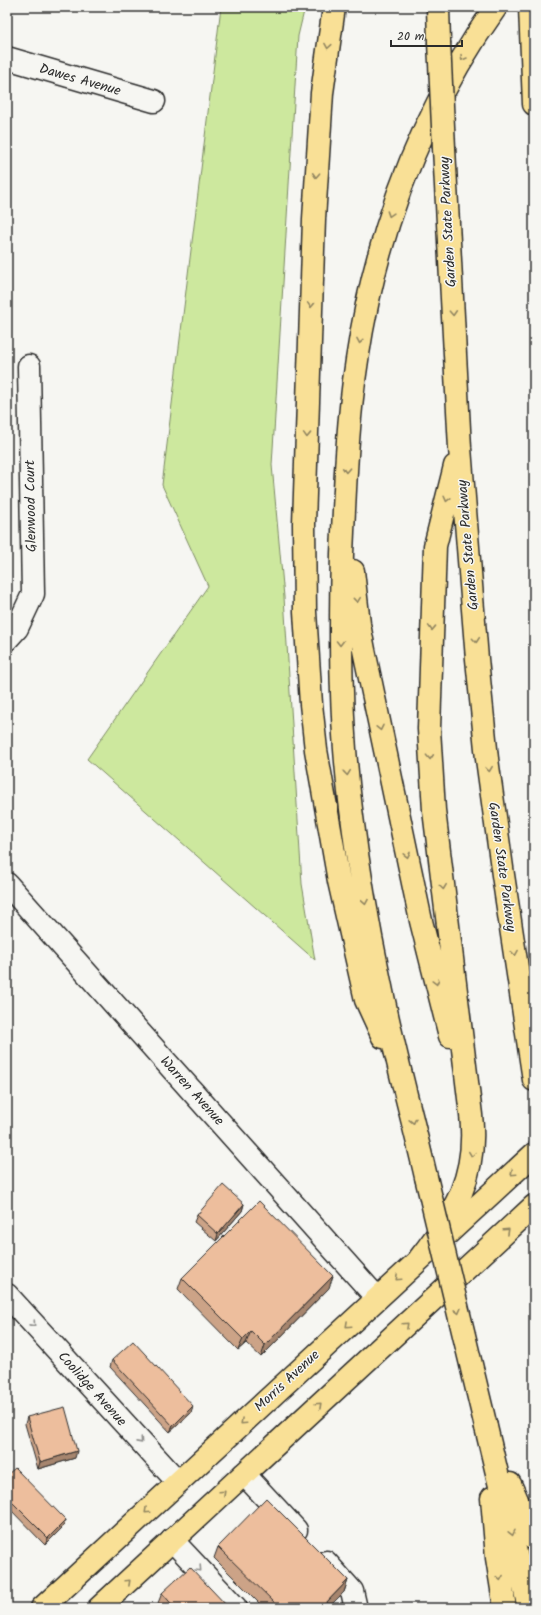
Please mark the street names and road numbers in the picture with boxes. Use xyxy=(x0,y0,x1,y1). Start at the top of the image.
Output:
street label: Dawes Avenue xyxy=(37,58,124,102)
street label: Garden State Parkway xyxy=(434,156,462,288)
street label: Glenwood Court xyxy=(19,459,43,552)
street label: Garden State Parkway xyxy=(451,478,485,611)
street label: Garden State Parkway xyxy=(482,801,522,934)
street label: Warren Avenue xyxy=(155,1051,230,1131)
street label: Morris Avenue xyxy=(249,1344,325,1417)
street label: Coolidge Avenue xyxy=(52,1346,132,1432)

